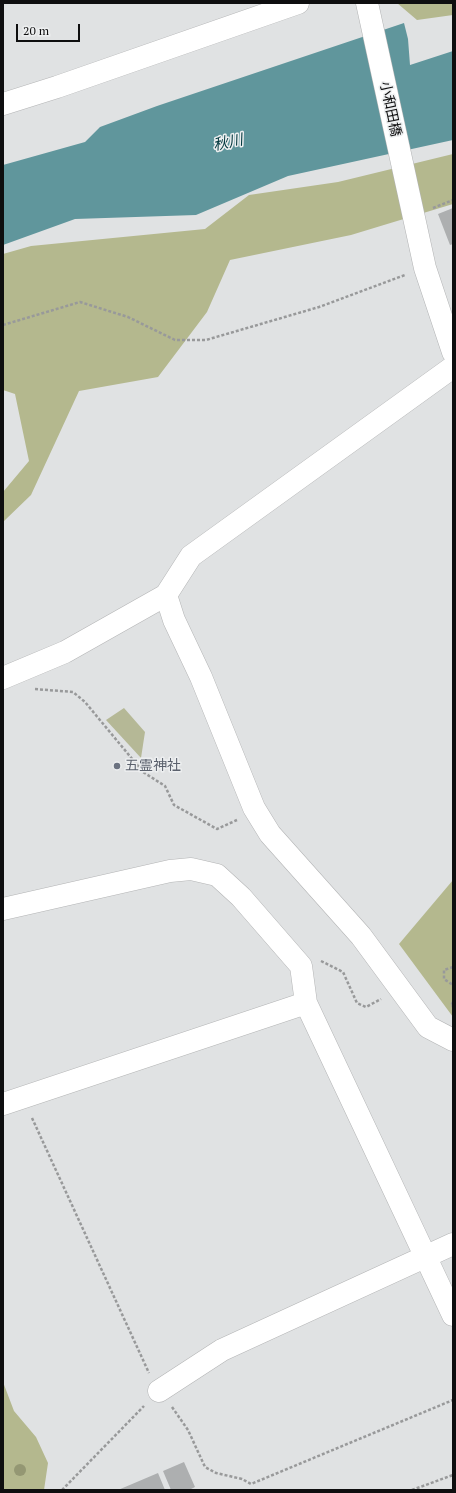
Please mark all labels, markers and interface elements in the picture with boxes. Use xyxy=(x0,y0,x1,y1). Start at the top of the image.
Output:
scale bar xyxy=(18,16,82,42)
text: 20 m xyxy=(23,23,49,38)
street label: 小和田橋 xyxy=(376,80,404,138)
water label: 秋川 xyxy=(211,131,245,155)
place label: 五霊神社 xyxy=(125,758,181,774)
marker: 五霊神社 xyxy=(112,761,122,771)

